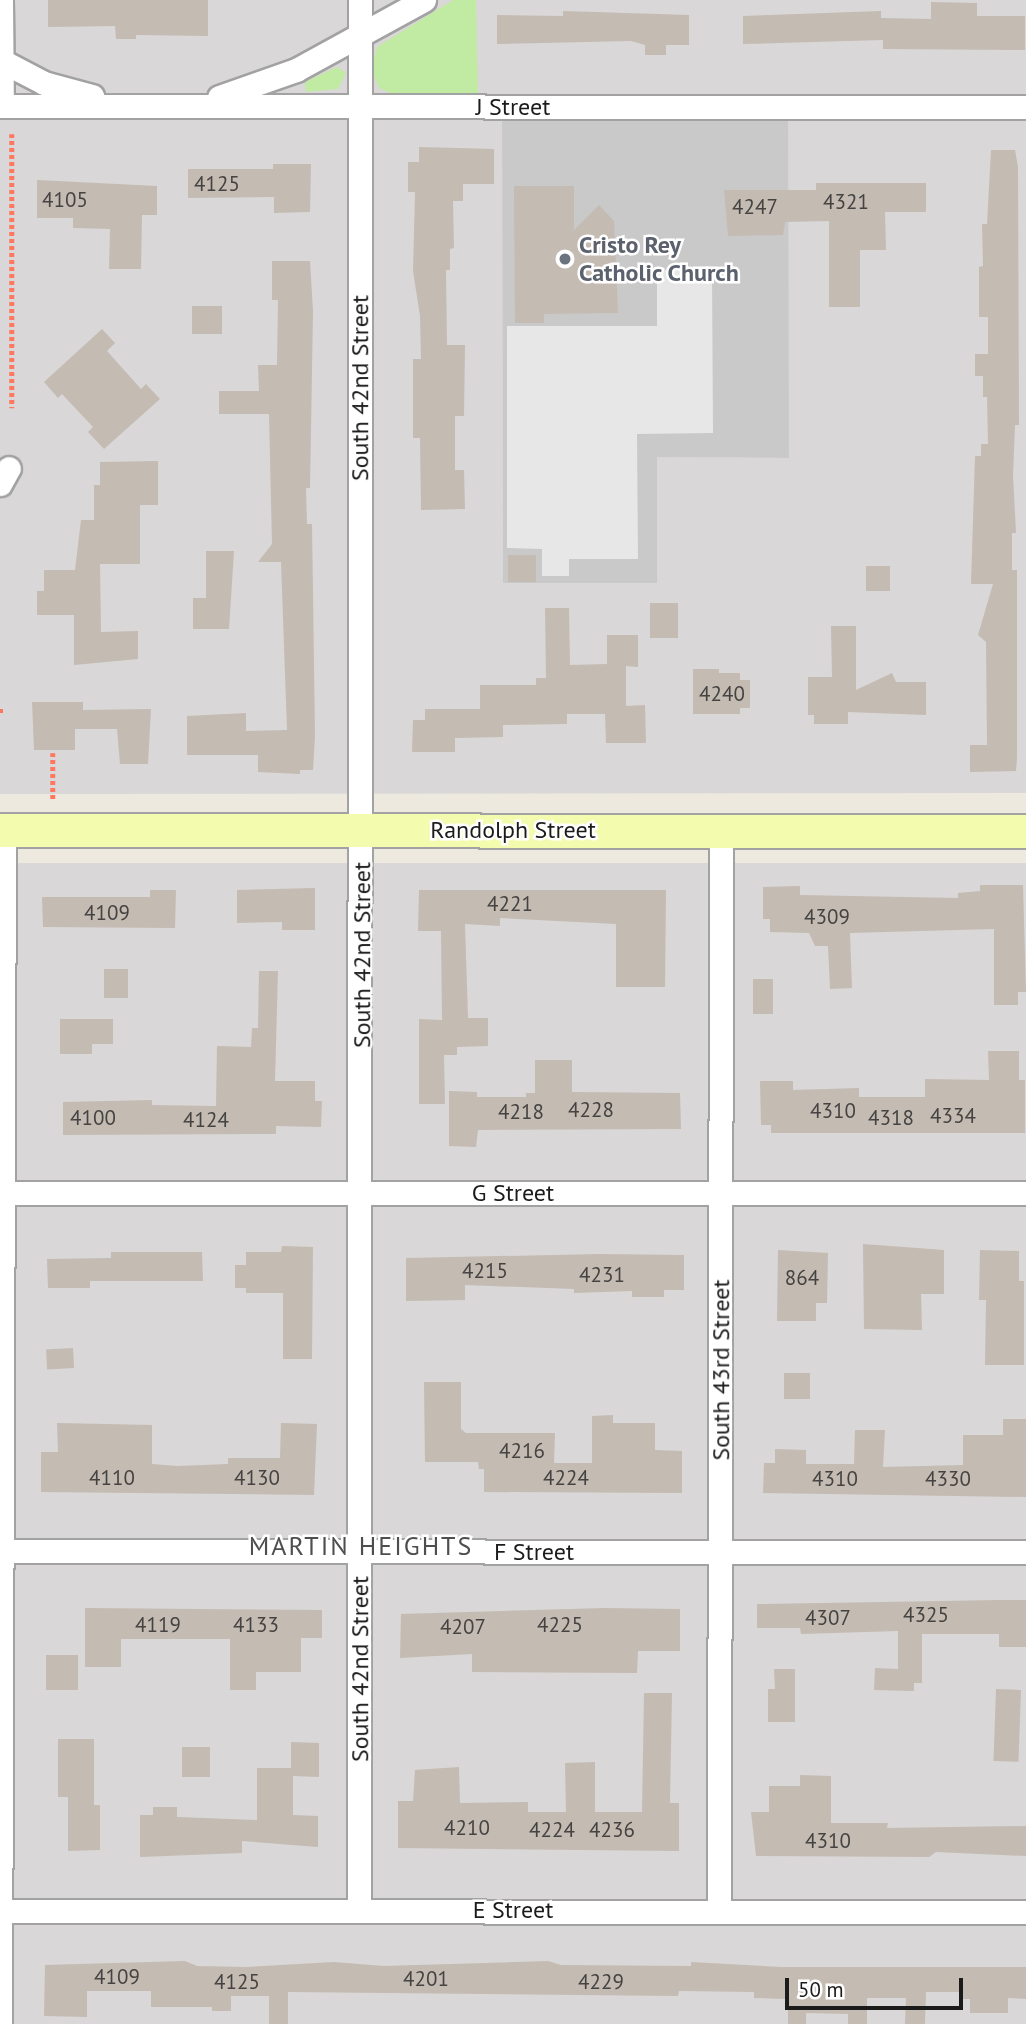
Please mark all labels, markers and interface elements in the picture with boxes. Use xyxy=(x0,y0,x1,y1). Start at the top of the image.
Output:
street label: J Street xyxy=(476,93,550,121)
house number: 4125 xyxy=(194,171,240,197)
house number: 4105 xyxy=(42,187,88,213)
house number: 4321 xyxy=(823,189,869,215)
house number: 4247 xyxy=(732,194,778,220)
place label: Cristo Rey Catholic Church xyxy=(579,231,740,287)
marker: Cristo Rey Catholic Church xyxy=(557,251,573,267)
street label: South 42nd Street xyxy=(346,295,374,481)
house number: 4240 xyxy=(699,681,745,707)
street label: Randolph Street xyxy=(430,816,596,844)
street label: South 42nd Street xyxy=(348,862,376,1048)
house number: 4221 xyxy=(487,891,533,917)
house number: 4109 xyxy=(84,900,130,926)
house number: 4309 xyxy=(804,904,850,930)
house number: 4228 xyxy=(568,1097,614,1123)
house number: 4310 xyxy=(810,1098,856,1124)
house number: 4218 xyxy=(498,1099,544,1125)
house number: 4334 xyxy=(930,1103,976,1129)
house number: 4100 xyxy=(70,1105,116,1131)
house number: 4318 xyxy=(868,1105,914,1131)
house number: 4124 xyxy=(183,1107,229,1133)
street label: G Street xyxy=(472,1179,554,1207)
house number: 4215 xyxy=(462,1258,508,1284)
house number: 4231 xyxy=(579,1262,625,1288)
house number: 864 xyxy=(785,1265,819,1291)
street label: South 43rd Street xyxy=(707,1279,735,1461)
house number: 4216 xyxy=(499,1438,545,1464)
house number: 4110 xyxy=(89,1465,135,1491)
house number: 4130 xyxy=(234,1465,280,1491)
house number: 4224 xyxy=(543,1465,589,1491)
house number: 4310 xyxy=(812,1466,858,1492)
house number: 4330 xyxy=(925,1466,971,1492)
district label: MARTIN HEIGHTS xyxy=(250,1530,472,1562)
street label: F Street xyxy=(494,1538,574,1566)
street label: South 42nd Street xyxy=(346,1576,374,1762)
house number: 4325 xyxy=(903,1602,949,1628)
house number: 4307 xyxy=(805,1605,851,1631)
house number: 4119 xyxy=(135,1612,181,1638)
house number: 4133 xyxy=(233,1612,279,1638)
house number: 4225 xyxy=(537,1612,583,1638)
house number: 4207 xyxy=(440,1614,486,1640)
house number: 4210 xyxy=(444,1815,490,1841)
house number: 4224 xyxy=(529,1817,575,1843)
house number: 4236 xyxy=(589,1817,635,1843)
house number: 4310 xyxy=(805,1828,851,1854)
street label: E Street xyxy=(473,1896,553,1924)
house number: 4109 xyxy=(94,1964,140,1990)
scale bar xyxy=(788,1965,967,2009)
house number: 4201 xyxy=(403,1966,449,1992)
house number: 4125 xyxy=(214,1969,260,1995)
house number: 4229 xyxy=(578,1969,624,1995)
text: 50 m xyxy=(798,1976,844,2003)

